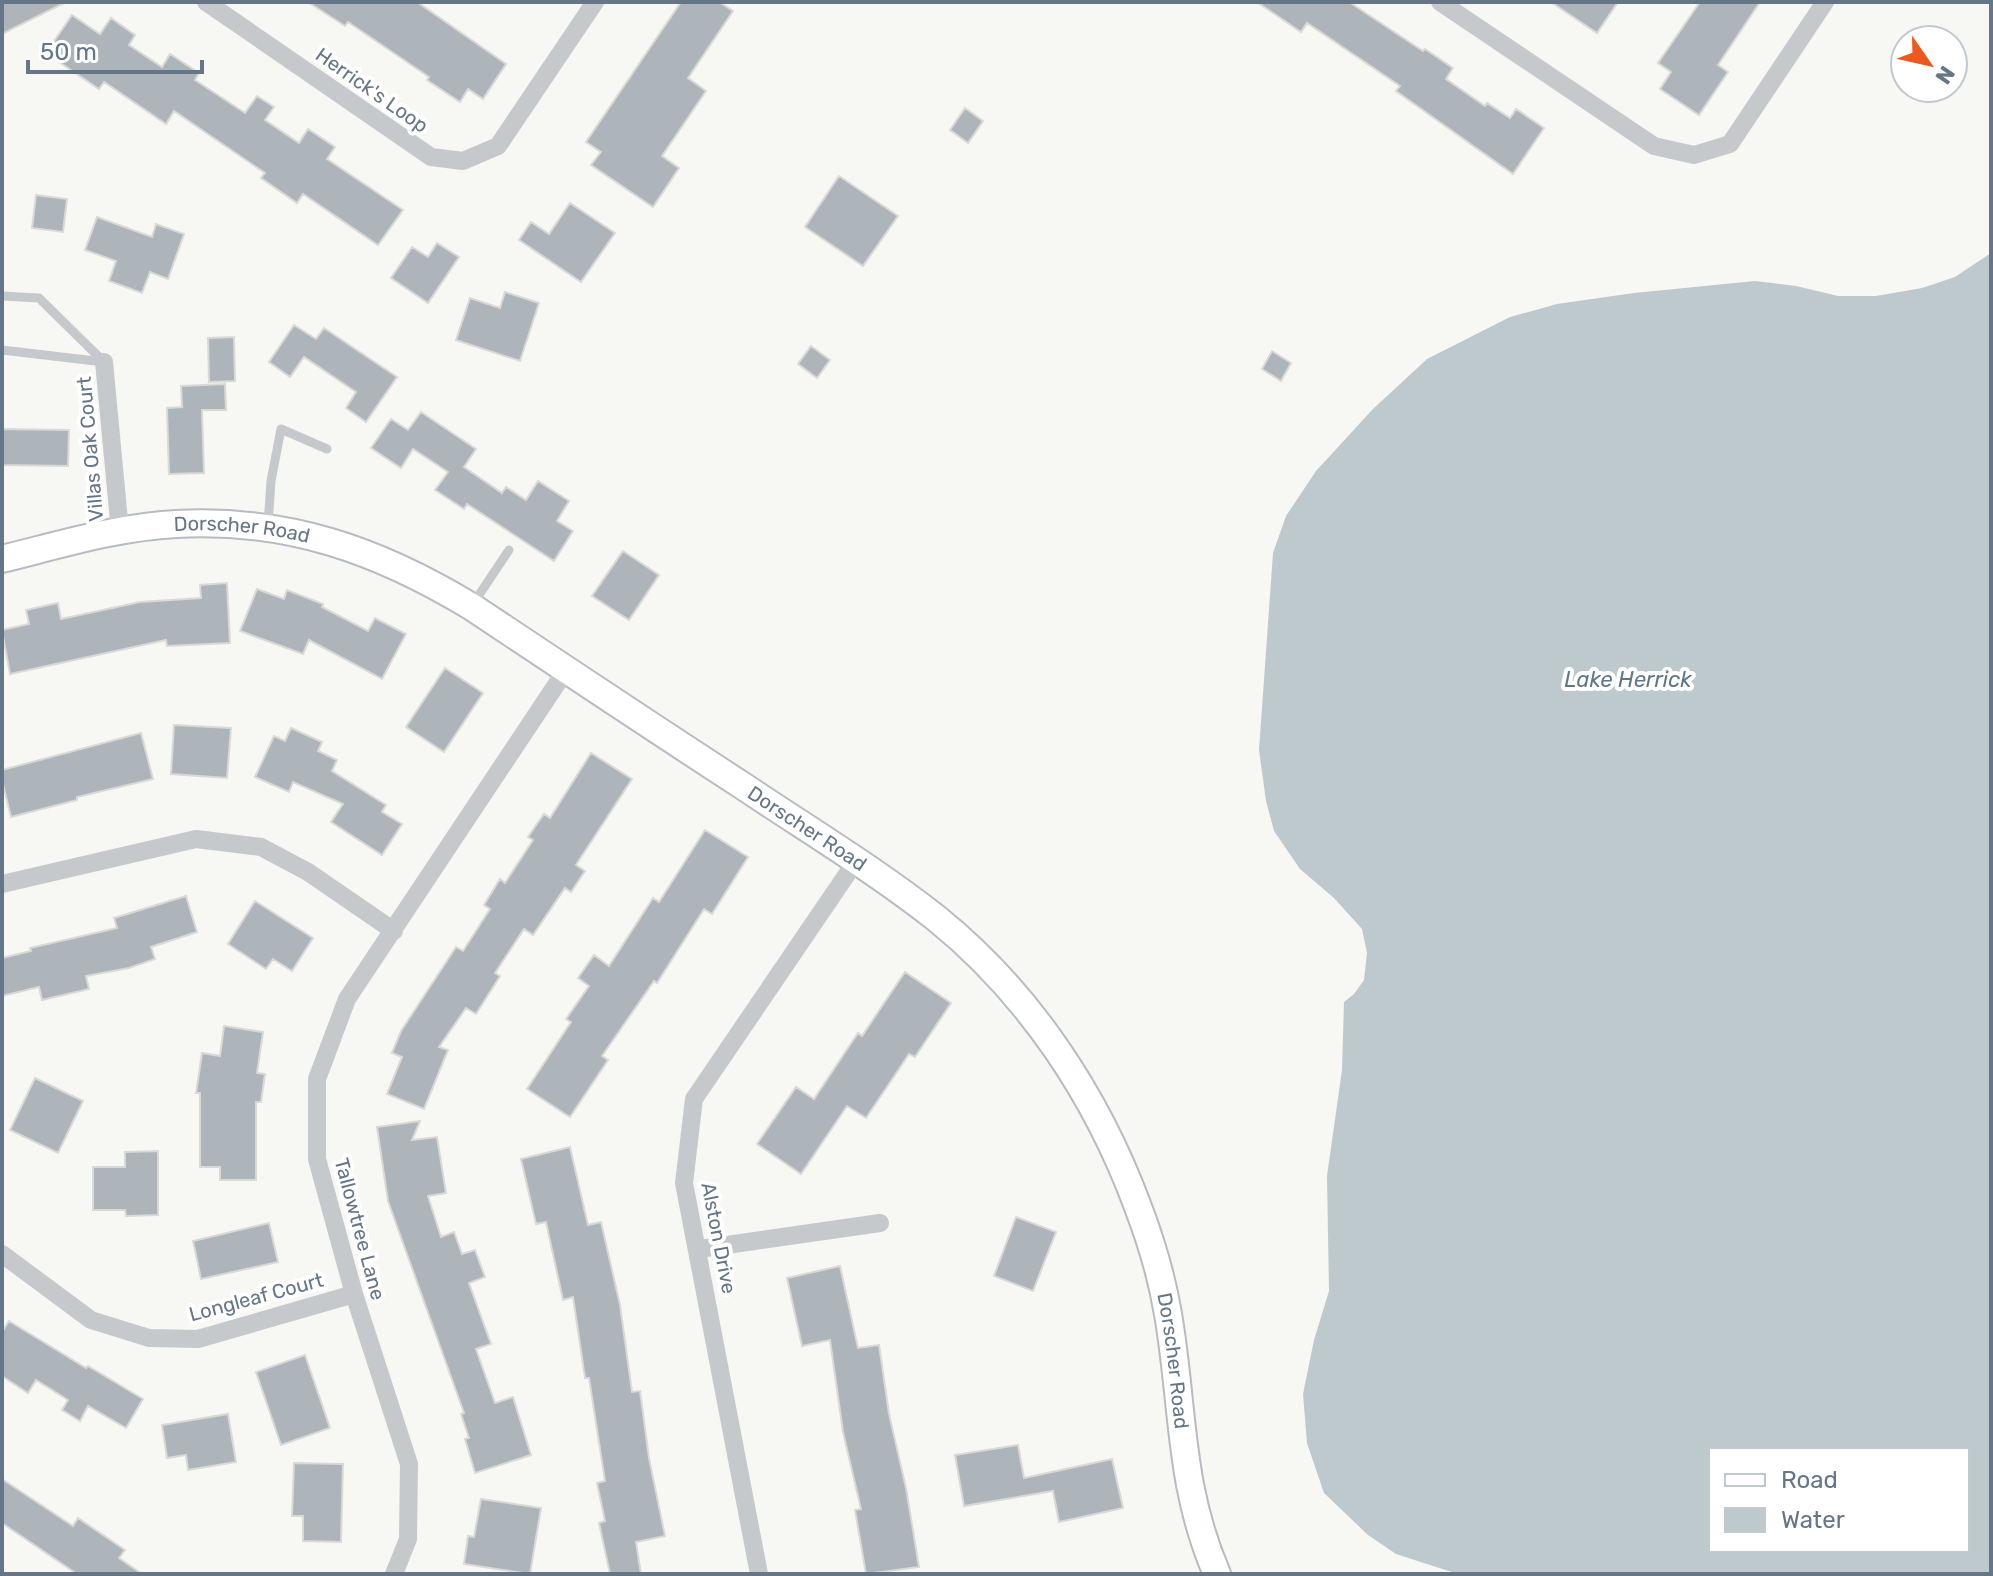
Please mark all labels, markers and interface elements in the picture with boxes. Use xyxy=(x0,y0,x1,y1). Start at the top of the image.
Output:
scale bar xyxy=(28,24,202,74)
north arrow xyxy=(1889,24,1969,104)
text: 50 m xyxy=(40,38,97,66)
street label: Herrick's Loop xyxy=(311,42,433,138)
text: N xyxy=(1930,61,1961,89)
street label: Villas Oak Court xyxy=(72,375,108,523)
street label: Dorscher Road xyxy=(173,511,312,548)
water label: Lake Herrick xyxy=(1564,666,1692,693)
street label: Dorscher Road xyxy=(743,781,871,876)
street label: Tallowtree Lane xyxy=(330,1155,390,1303)
street label: Alston Drive xyxy=(696,1180,742,1296)
street label: Longleaf Court xyxy=(186,1268,326,1326)
street label: Dorscher Road xyxy=(1152,1291,1194,1430)
legend xyxy=(1709,1448,1969,1552)
text: Road xyxy=(1781,1466,1838,1494)
text: Water xyxy=(1781,1506,1845,1534)

